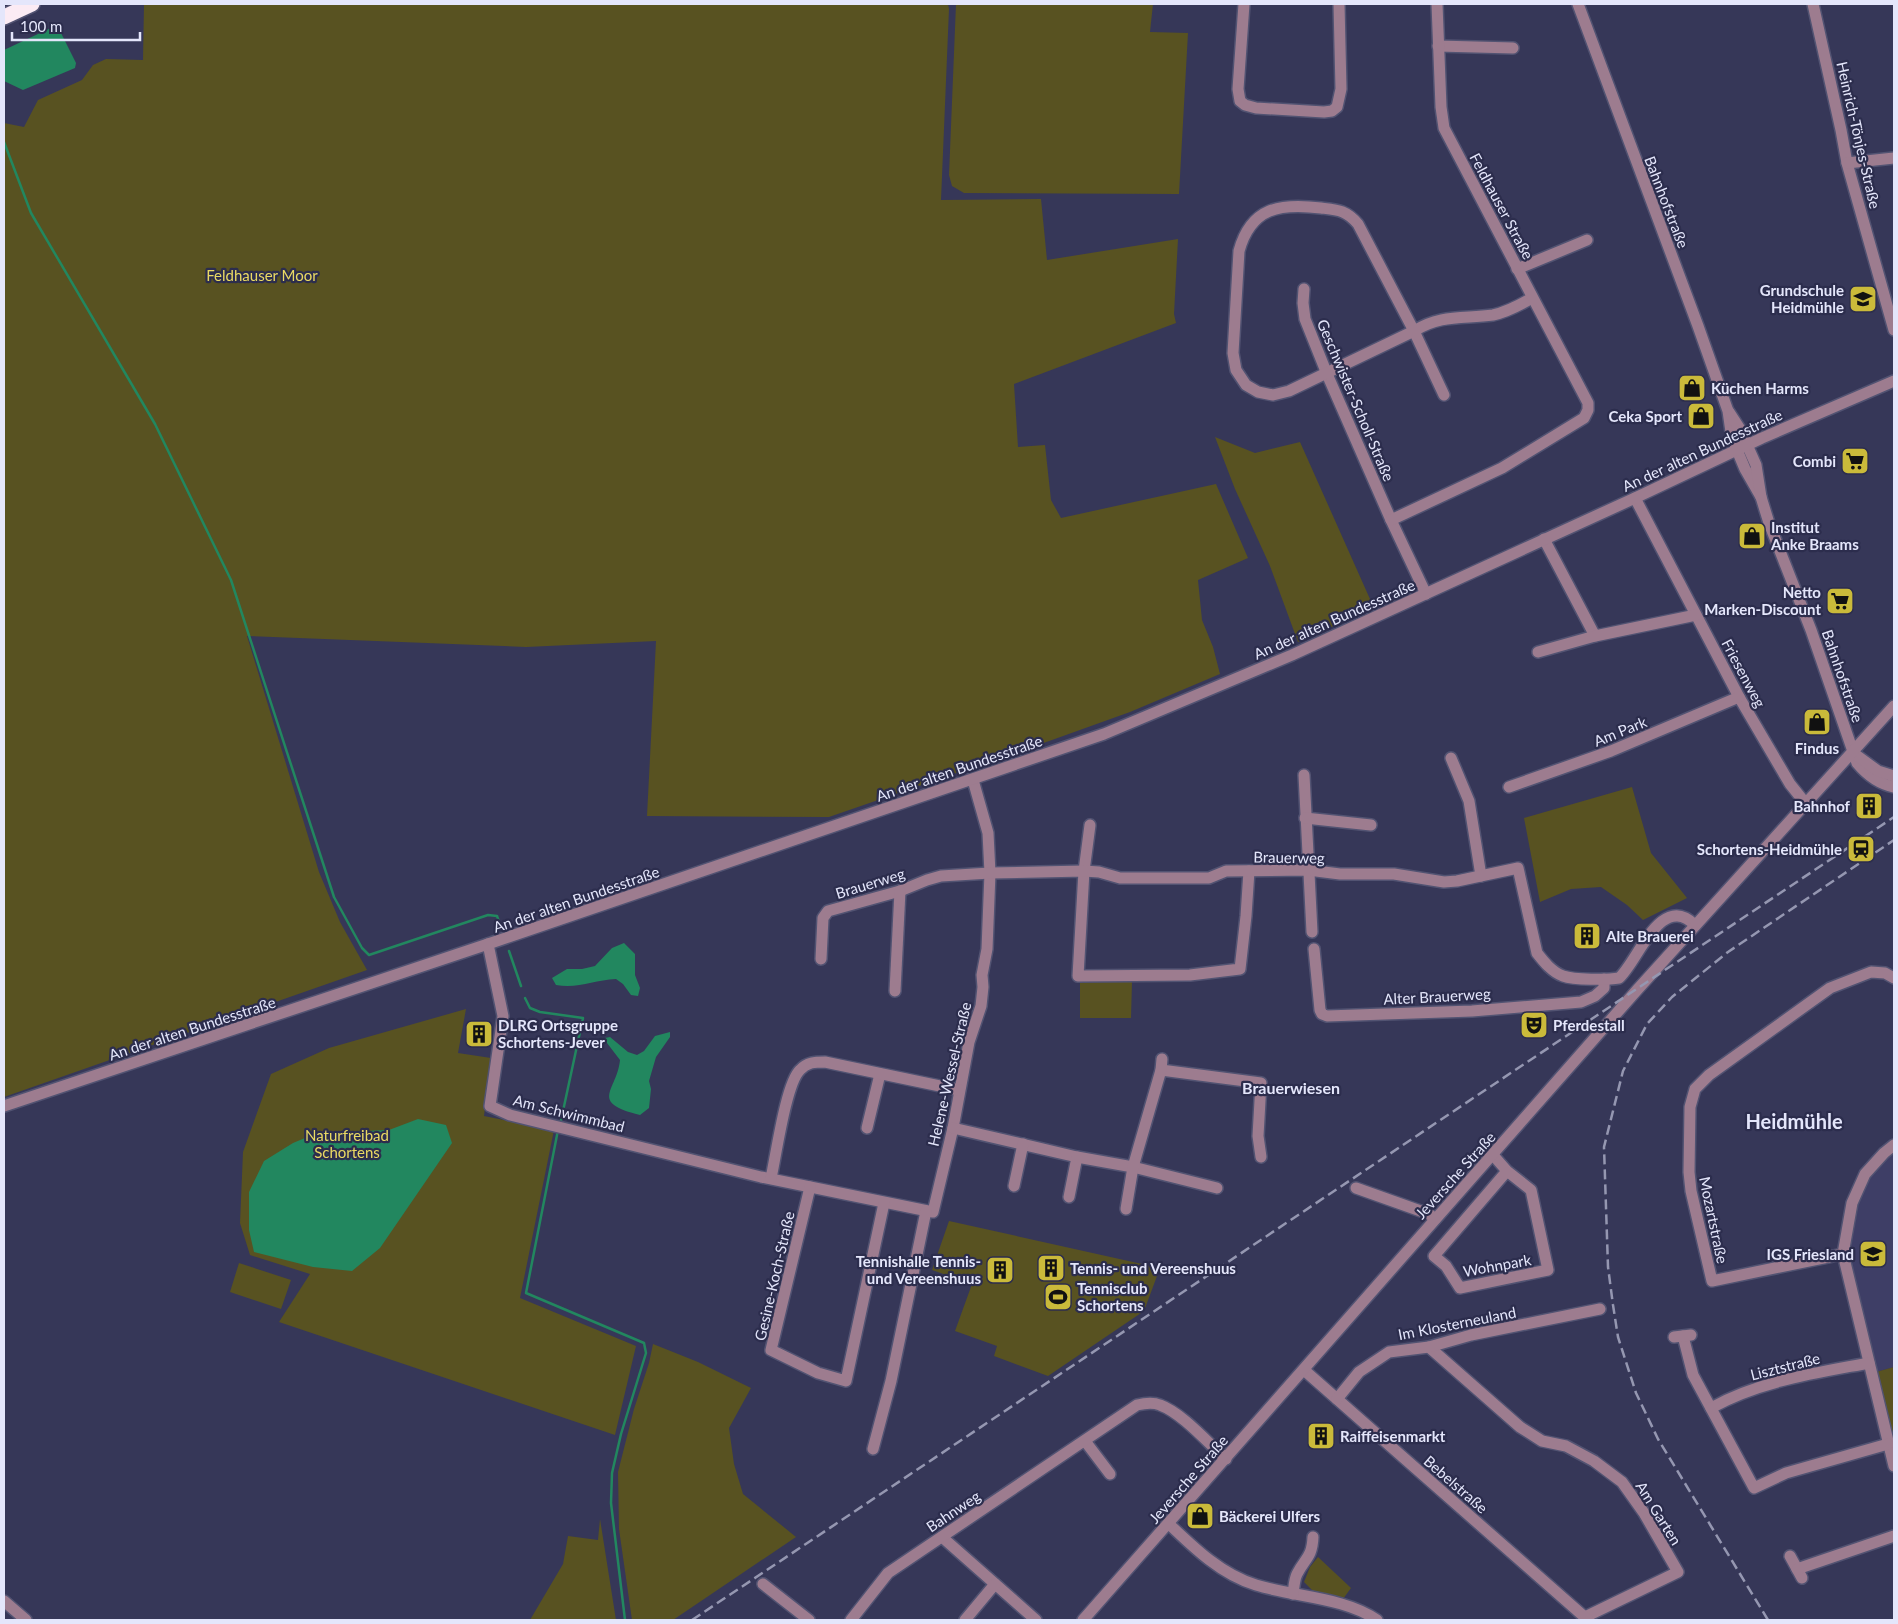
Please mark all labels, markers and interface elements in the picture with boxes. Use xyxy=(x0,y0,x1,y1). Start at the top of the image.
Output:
scale bar xyxy=(12,10,140,42)
text: 100 m xyxy=(20,17,62,35)
street label: Heinrich-Tönjes-Straße xyxy=(1833,60,1885,210)
street label: Feldhauser Straße xyxy=(1466,150,1538,262)
street label: Bahnhofstraße xyxy=(1641,153,1693,251)
park label: Feldhauser Moor xyxy=(206,266,318,284)
place label: Grundschule Heidmühle xyxy=(1760,281,1844,316)
school or university icon: Grundschule Heidmühle xyxy=(1848,284,1878,314)
street label: Geschwister-Scholl-Straße xyxy=(1314,316,1398,484)
shop icon: Küchen Harms xyxy=(1677,373,1707,403)
place label: Küchen Harms xyxy=(1711,379,1809,397)
shop icon: Ceka Sport xyxy=(1686,401,1716,431)
street label: An der alten Bundesstraße xyxy=(1619,405,1785,495)
place label: Ceka Sport xyxy=(1609,407,1682,425)
supermarket icon: Combi xyxy=(1840,446,1870,476)
place label: Combi xyxy=(1793,452,1836,470)
place label: Institut Anke Braams xyxy=(1770,518,1859,553)
shop icon: Institut Anke Braams xyxy=(1737,521,1767,551)
street label: An der alten Bundesstraße xyxy=(1251,575,1417,663)
place label: Netto Marken-Discount xyxy=(1704,583,1821,618)
supermarket icon: Netto Marken-Discount xyxy=(1825,586,1855,616)
street label: Bahnhofstraße xyxy=(1819,627,1867,725)
street label: Friesenweg xyxy=(1718,636,1770,710)
shop icon: Findus xyxy=(1802,707,1832,737)
street label: Am Park xyxy=(1591,712,1649,750)
street label: An der alten Bundesstraße xyxy=(874,731,1044,805)
place label: Findus xyxy=(1795,739,1840,757)
building icon: Bahnhof xyxy=(1854,791,1884,821)
place label: Bahnhof xyxy=(1793,797,1851,815)
station icon: Schortens-Heidmühle xyxy=(1846,834,1876,864)
place label: Schortens-Heidmühle xyxy=(1697,840,1842,858)
street label: Brauerweg xyxy=(1253,847,1325,867)
street label: An der alten Bundesstraße xyxy=(491,862,661,936)
street label: Brauerweg xyxy=(833,864,907,902)
building icon: Alte Brauerei xyxy=(1572,921,1602,951)
place label: Alte Brauerei xyxy=(1605,927,1694,945)
street label: Alter Brauerweg xyxy=(1383,984,1491,1008)
street label: An der alten Bundesstraße xyxy=(106,992,278,1064)
street label: Helene-Wessel-Straße xyxy=(924,1000,974,1148)
theatre icon: Pferdestall xyxy=(1519,1010,1549,1040)
place label: DLRG Ortsgruppe Schortens-Jever xyxy=(498,1016,618,1051)
place label: Pferdestall xyxy=(1553,1016,1625,1034)
building icon: DLRG Ortsgruppe Schortens-Jever xyxy=(464,1019,494,1049)
district label: Brauerwiesen xyxy=(1242,1078,1340,1097)
street label: Am Schwimmbad xyxy=(511,1090,627,1136)
district label: Heidmühle xyxy=(1745,1109,1843,1133)
park label: Naturfreibad Schortens xyxy=(305,1126,389,1161)
street label: Jeversche Straße xyxy=(1411,1128,1499,1222)
street label: Mozartstraße xyxy=(1696,1175,1732,1265)
street label: Gesine-Koch-Straße xyxy=(750,1209,798,1342)
school or university icon: IGS Friesland xyxy=(1858,1239,1888,1269)
place label: IGS Friesland xyxy=(1767,1245,1854,1263)
street label: Wohnpark xyxy=(1462,1250,1533,1280)
place label: Tennishalle Tennis- und Vereenshuus xyxy=(856,1252,981,1287)
building icon: Tennis- und Vereenshuus xyxy=(1036,1253,1066,1283)
building icon: Tennishalle Tennis- und Vereenshuus xyxy=(985,1255,1015,1285)
place label: Tennis- und Vereenshuus xyxy=(1070,1259,1236,1277)
place label: Tennisclub Schortens xyxy=(1077,1279,1147,1314)
sports icon: Tennisclub Schortens xyxy=(1043,1282,1073,1312)
street label: Im Klosterneuland xyxy=(1396,1303,1518,1343)
street label: Lisztstraße xyxy=(1748,1349,1822,1383)
building icon: Raiffeisenmarkt xyxy=(1306,1421,1336,1451)
place label: Raiffeisenmarkt xyxy=(1340,1427,1446,1445)
street label: Jeversche Straße xyxy=(1145,1431,1231,1527)
street label: Bebelstraße xyxy=(1420,1451,1492,1517)
street label: Am Garten xyxy=(1632,1478,1686,1548)
street label: Bahnweg xyxy=(923,1486,984,1536)
shop icon: Bäckerei Ulfers xyxy=(1185,1501,1215,1531)
place label: Bäckerei Ulfers xyxy=(1219,1507,1321,1525)

